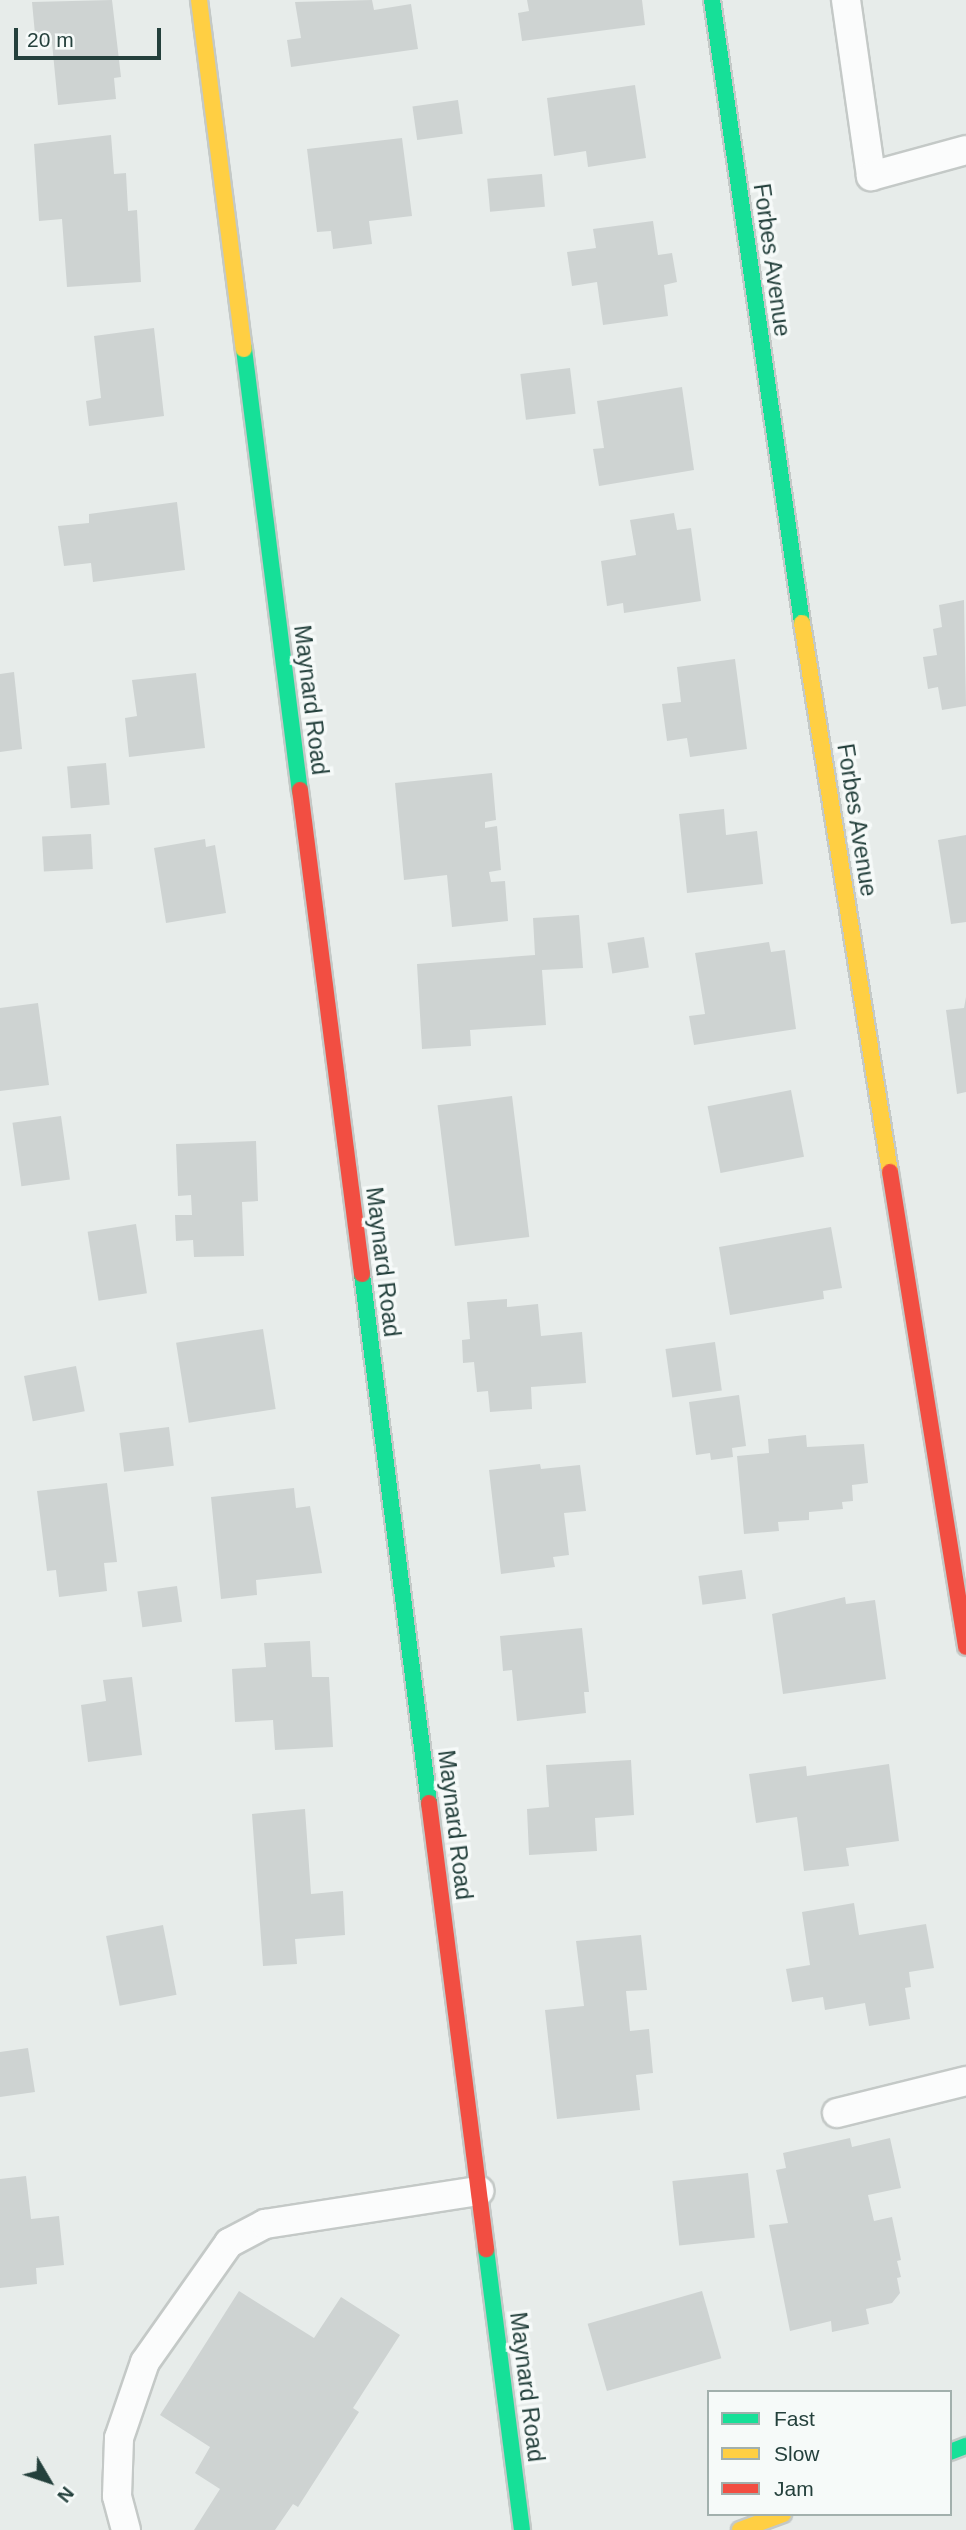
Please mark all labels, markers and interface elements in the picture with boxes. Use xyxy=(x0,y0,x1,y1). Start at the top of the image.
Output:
scale bar xyxy=(18,14,164,58)
text: 20 m xyxy=(27,28,74,51)
street label: Forbes Avenue xyxy=(748,181,796,339)
street label: Maynard Road xyxy=(288,623,334,777)
street label: Forbes Avenue xyxy=(831,741,883,899)
street label: Maynard Road xyxy=(360,1185,406,1339)
street label: Maynard Road xyxy=(432,1748,478,1902)
street label: Maynard Road xyxy=(504,2310,550,2464)
legend xyxy=(707,2390,952,2516)
text: Fast xyxy=(774,2407,815,2430)
text: Slow xyxy=(774,2442,820,2465)
north arrow xyxy=(14,2446,84,2516)
text: Jam xyxy=(774,2477,814,2500)
text: N xyxy=(53,2483,78,2506)

